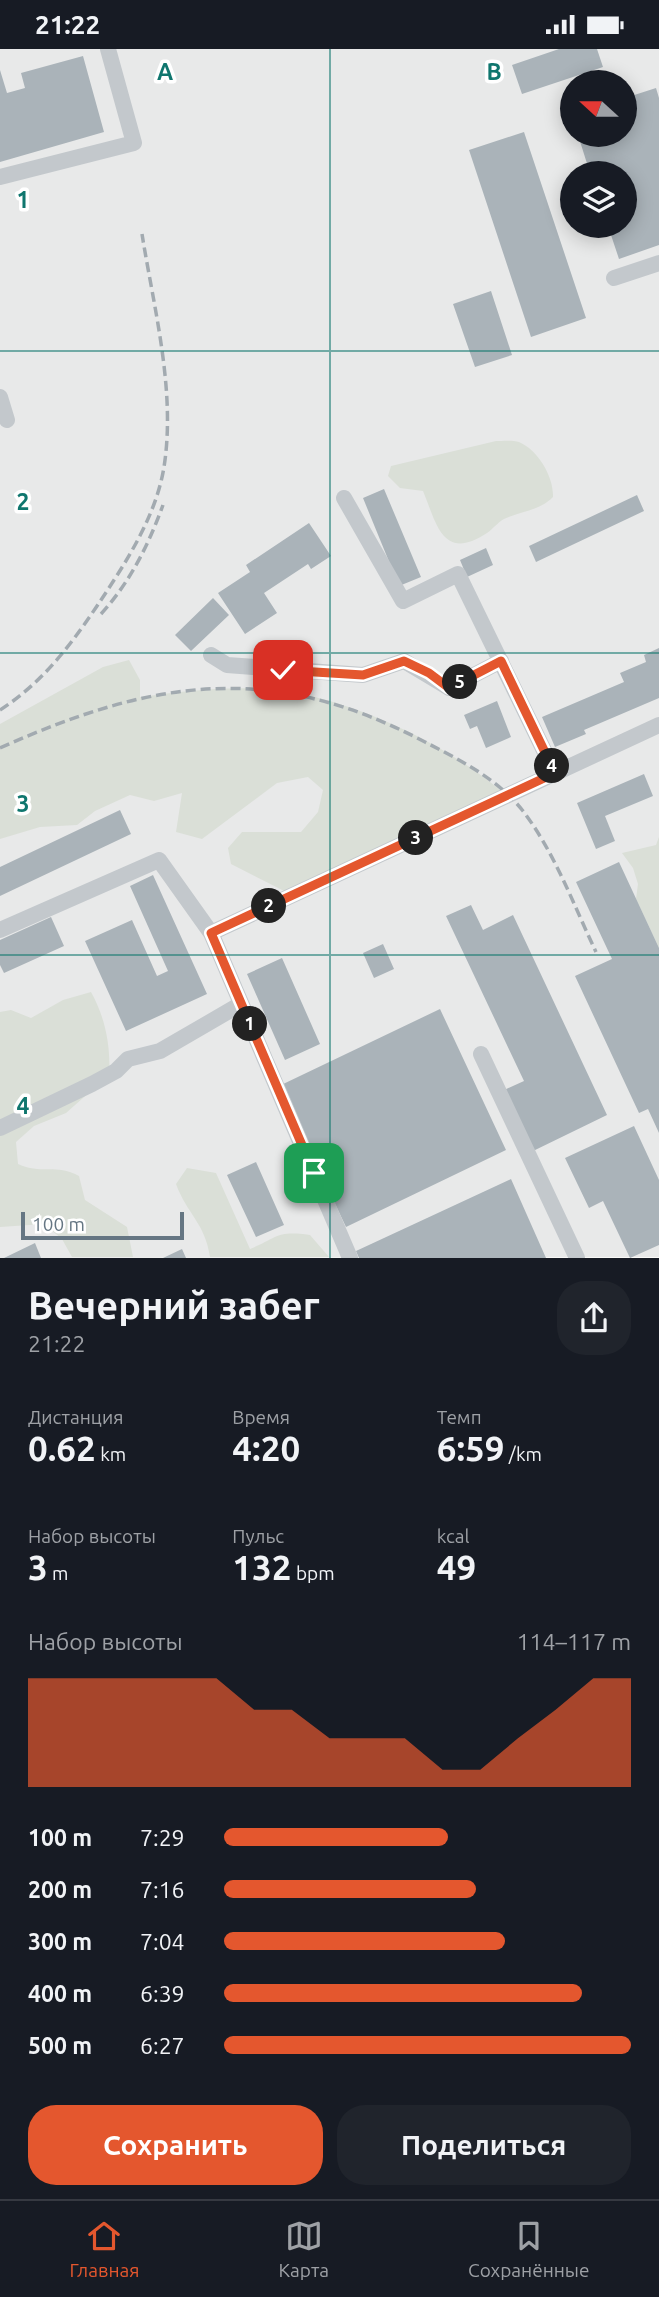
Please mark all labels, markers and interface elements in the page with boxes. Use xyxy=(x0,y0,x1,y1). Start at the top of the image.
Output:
text: 21:22 xyxy=(35,10,100,39)
text: A xyxy=(157,59,173,84)
text: B xyxy=(486,59,502,84)
north arrow xyxy=(560,70,637,147)
map controls xyxy=(560,70,637,238)
button: layers xyxy=(560,161,637,238)
text: 1 xyxy=(17,187,29,212)
text: 2 xyxy=(17,489,29,514)
pin xyxy=(253,640,313,700)
icon: check xyxy=(264,651,302,689)
pin: 5 xyxy=(442,665,477,699)
text: 5 xyxy=(454,670,465,692)
pin: 4 xyxy=(534,749,570,783)
text: 4 xyxy=(546,754,557,776)
text: 3 xyxy=(17,791,29,816)
pin: 3 xyxy=(398,821,434,855)
text: 3 xyxy=(410,826,421,848)
pin: 2 xyxy=(252,889,286,923)
text: 2 xyxy=(263,894,274,916)
pin: 1 xyxy=(232,1007,268,1041)
text: 1 xyxy=(244,1012,255,1034)
text: 4 xyxy=(17,1093,30,1118)
pin xyxy=(284,1143,344,1203)
icon: arrive xyxy=(295,1154,333,1192)
scale bar xyxy=(21,1209,184,1240)
text: 100 m xyxy=(32,1213,85,1235)
button: share xyxy=(557,1281,631,1355)
text: Вечерний забег xyxy=(28,1284,320,1326)
text: 21:22 xyxy=(28,1331,86,1356)
text: Дистанция xyxy=(28,1406,123,1428)
text: Время xyxy=(232,1406,290,1428)
text: Темп xyxy=(437,1406,482,1428)
text: 0.62 xyxy=(28,1428,96,1468)
text: 4:20 xyxy=(232,1428,300,1468)
text: 6:59 xyxy=(437,1428,505,1468)
text: km xyxy=(96,1443,126,1465)
text: /km xyxy=(505,1443,542,1465)
text: Набор высоты xyxy=(28,1525,156,1547)
text: Пульс xyxy=(232,1525,284,1547)
text: kcal xyxy=(437,1525,469,1547)
text: 3 xyxy=(28,1547,48,1587)
text: 132 xyxy=(232,1547,292,1587)
text: 49 xyxy=(437,1547,476,1587)
text: m xyxy=(48,1562,69,1584)
text: bpm xyxy=(292,1562,335,1584)
text: Набор высоты xyxy=(28,1629,183,1654)
text: 114–117 m xyxy=(517,1629,631,1654)
text: 100 m xyxy=(28,1825,92,1850)
text: 7:29 xyxy=(140,1825,185,1850)
text: 200 m xyxy=(28,1877,92,1902)
text: 7:16 xyxy=(140,1877,185,1902)
text: 300 m xyxy=(28,1929,92,1954)
text: 7:04 xyxy=(140,1929,185,1954)
text: 400 m xyxy=(28,1981,92,2006)
text: 6:39 xyxy=(140,1981,185,2006)
text: 500 m xyxy=(28,2033,92,2058)
text: 6:27 xyxy=(140,2033,185,2058)
button: Сохранить xyxy=(28,2105,323,2185)
button: Поделиться xyxy=(337,2105,631,2185)
tab: Главная xyxy=(69,2217,140,2281)
tab: Карта xyxy=(278,2217,329,2281)
tab: Сохранённые xyxy=(468,2217,590,2281)

